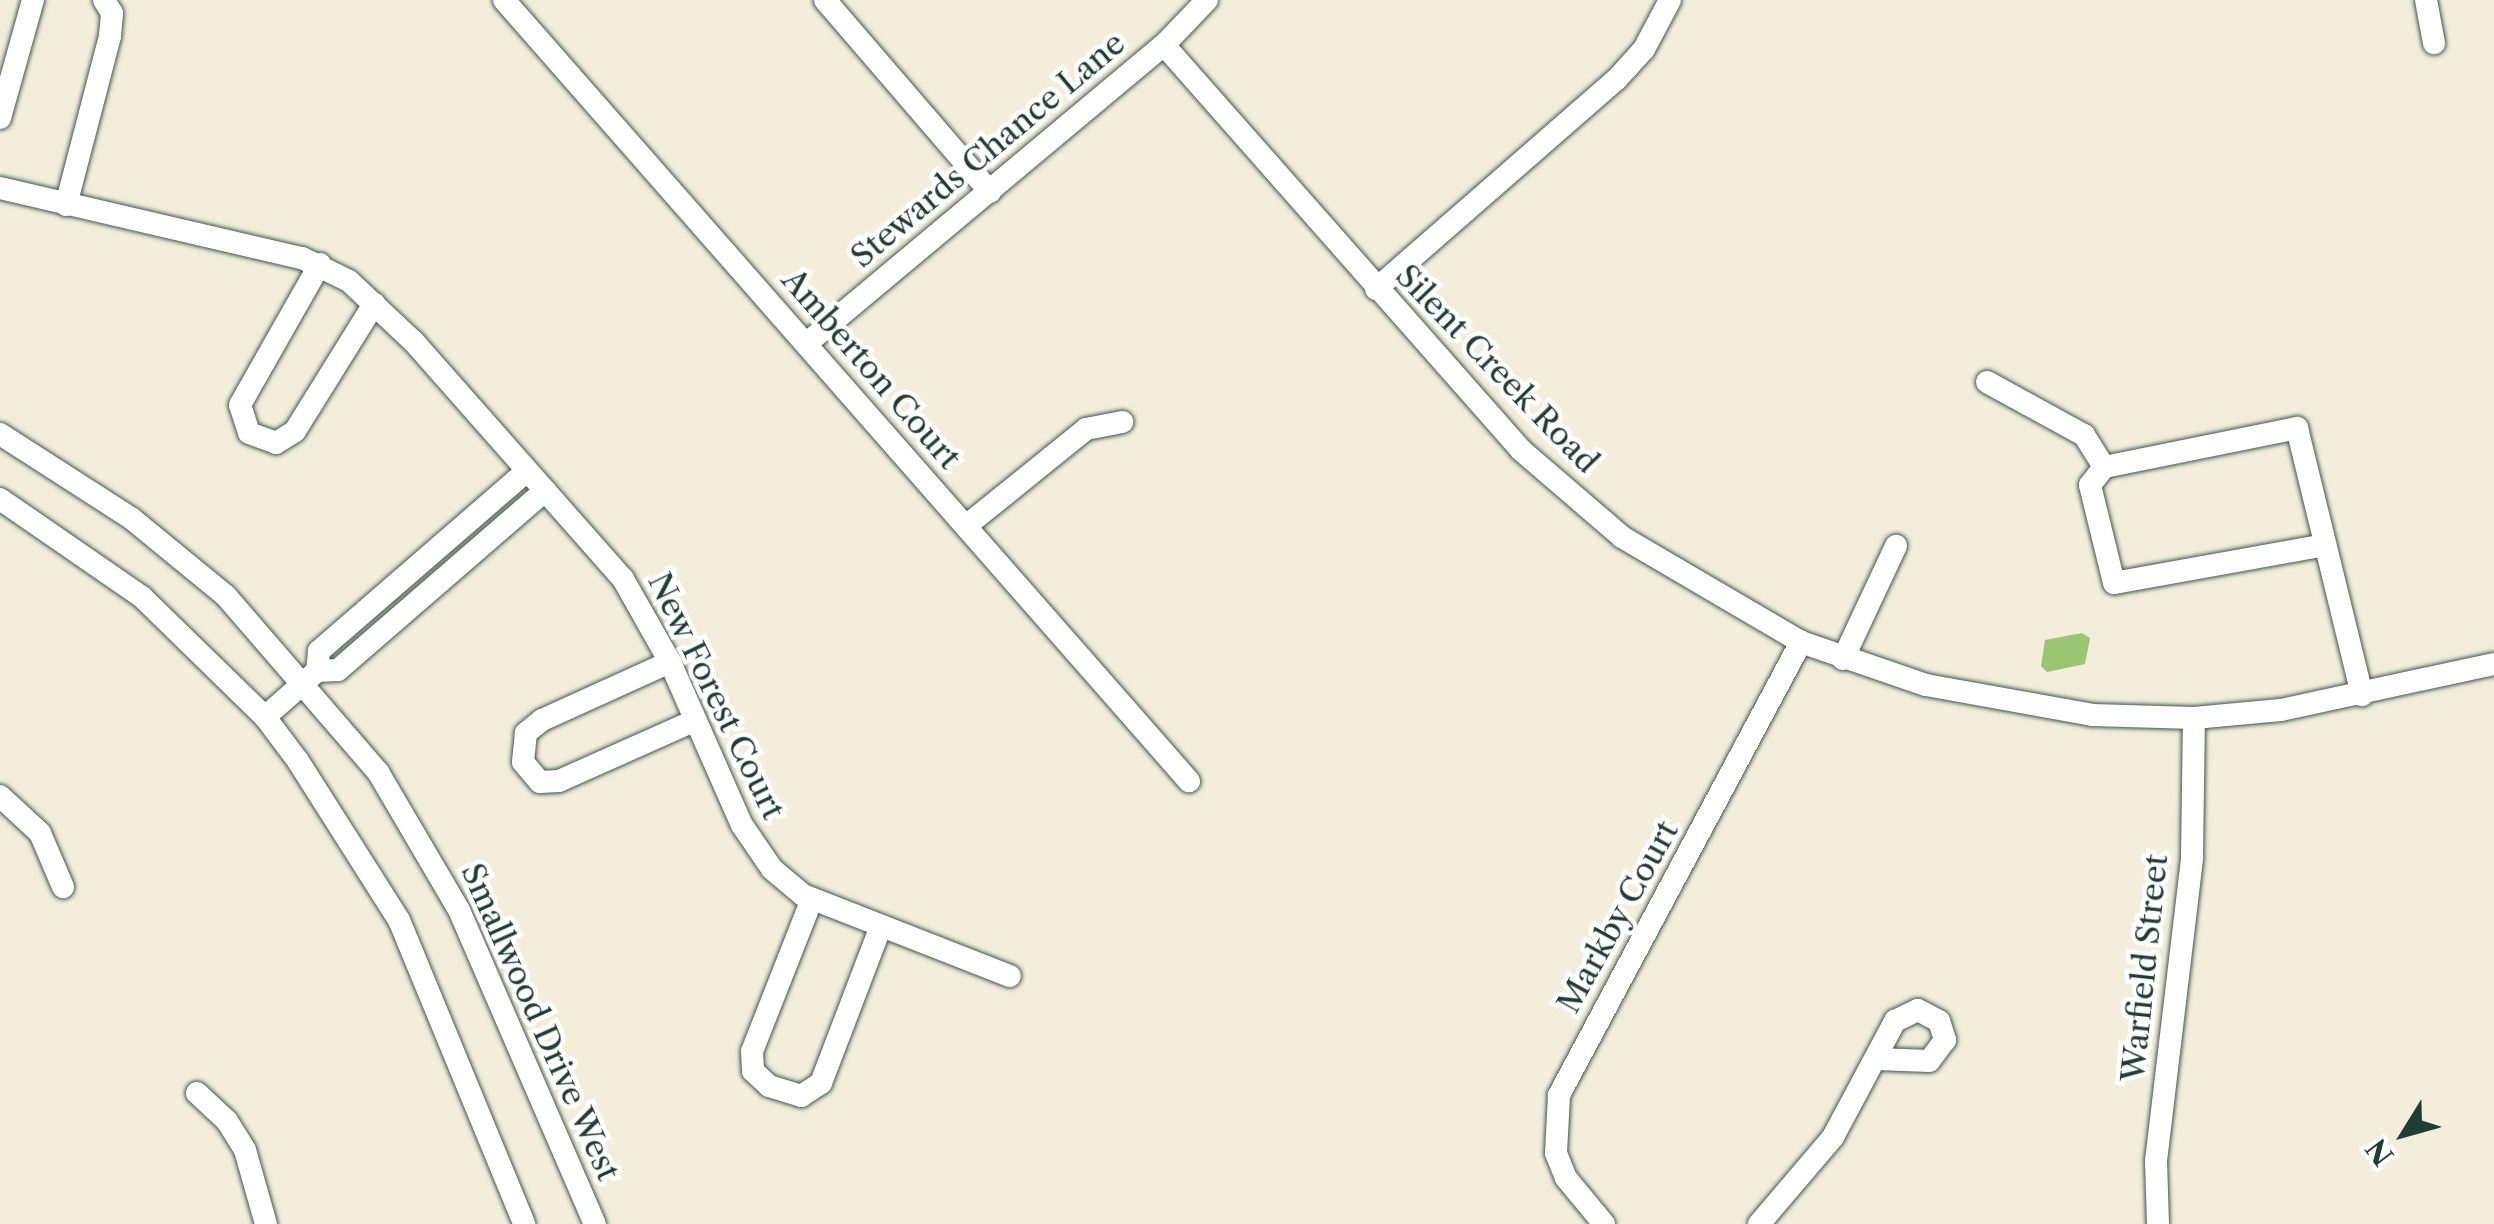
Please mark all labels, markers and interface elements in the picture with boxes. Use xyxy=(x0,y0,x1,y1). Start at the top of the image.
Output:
street label: Stewards Chance Lane xyxy=(843,24,1133,276)
street label: Silent Creek Road xyxy=(1387,256,1607,482)
street label: Amberton Court xyxy=(774,261,968,477)
street label: New Forest Court xyxy=(639,566,793,826)
street label: Markby Court xyxy=(1549,814,1687,1020)
street label: Warfield Street xyxy=(2114,852,2176,1084)
street label: Smallwood Drive West xyxy=(452,857,628,1187)
north arrow xyxy=(2354,1084,2454,1184)
text: N xyxy=(2359,1132,2401,1172)

